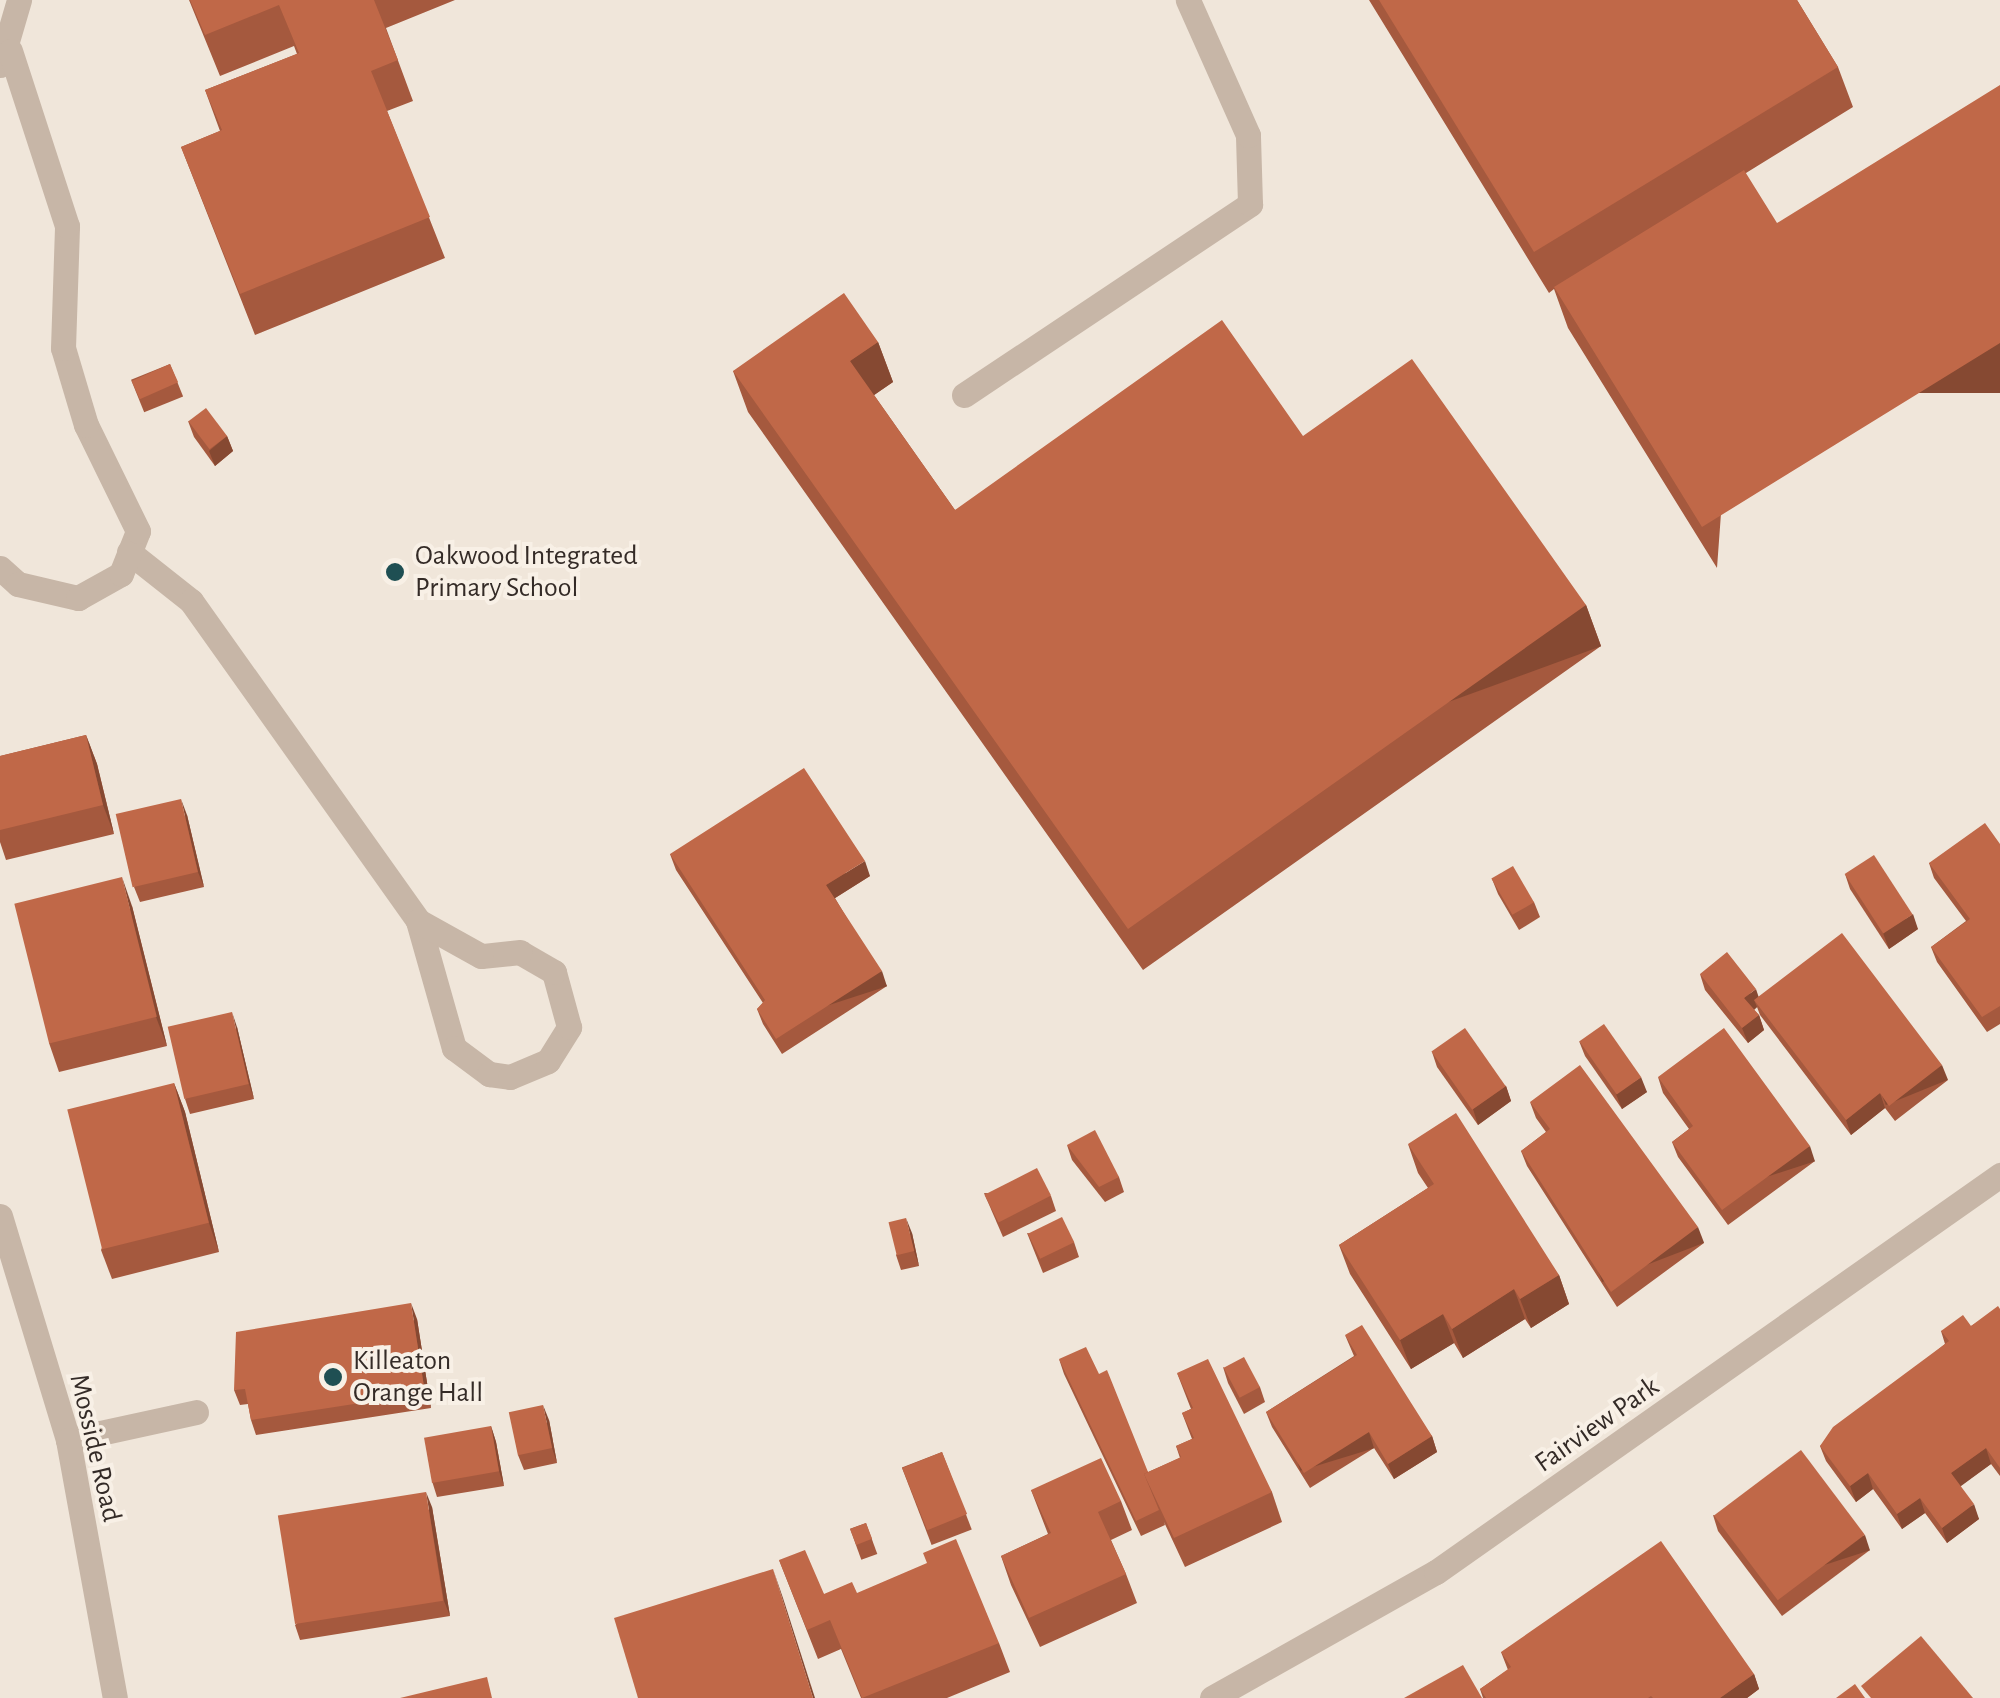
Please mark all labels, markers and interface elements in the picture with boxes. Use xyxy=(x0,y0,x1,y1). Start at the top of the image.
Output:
place label: Oakwood Integrated Primary School xyxy=(415,539,638,605)
marker: Oakwood Integrated Primary School xyxy=(384,561,406,583)
place label: Killeaton Orange Hall xyxy=(353,1344,483,1410)
marker: Killeaton Orange Hall xyxy=(322,1366,344,1388)
street label: Fairview Park xyxy=(1528,1370,1666,1480)
street label: Mosside Road xyxy=(62,1371,128,1525)

